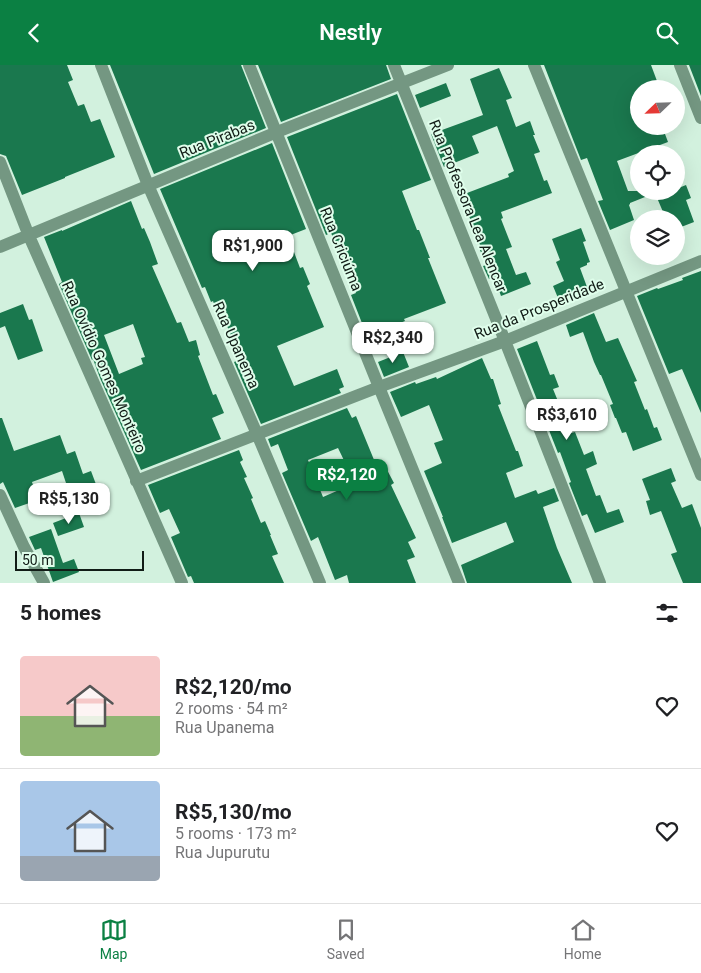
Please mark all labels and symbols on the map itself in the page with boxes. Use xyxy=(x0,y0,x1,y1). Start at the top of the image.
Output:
north arrow xyxy=(630,80,685,135)
street label: Rua Pirabas xyxy=(177,116,257,162)
street label: Rua Professora Lea Alencar xyxy=(425,117,511,295)
street label: Rua Criciúma xyxy=(316,204,366,294)
pin: R$1,900 xyxy=(207,229,299,272)
street label: Rua da Prosperidade xyxy=(471,275,607,343)
street label: Rua Ovídio Gomes Monteiro xyxy=(58,278,150,456)
street label: Rua Upanema xyxy=(209,299,263,391)
pin: R$2,340 xyxy=(347,321,439,364)
pin: R$3,610 xyxy=(521,399,613,441)
pin: R$2,120 xyxy=(301,459,393,501)
pin: R$5,130 xyxy=(23,483,115,525)
scale bar xyxy=(15,548,144,571)

